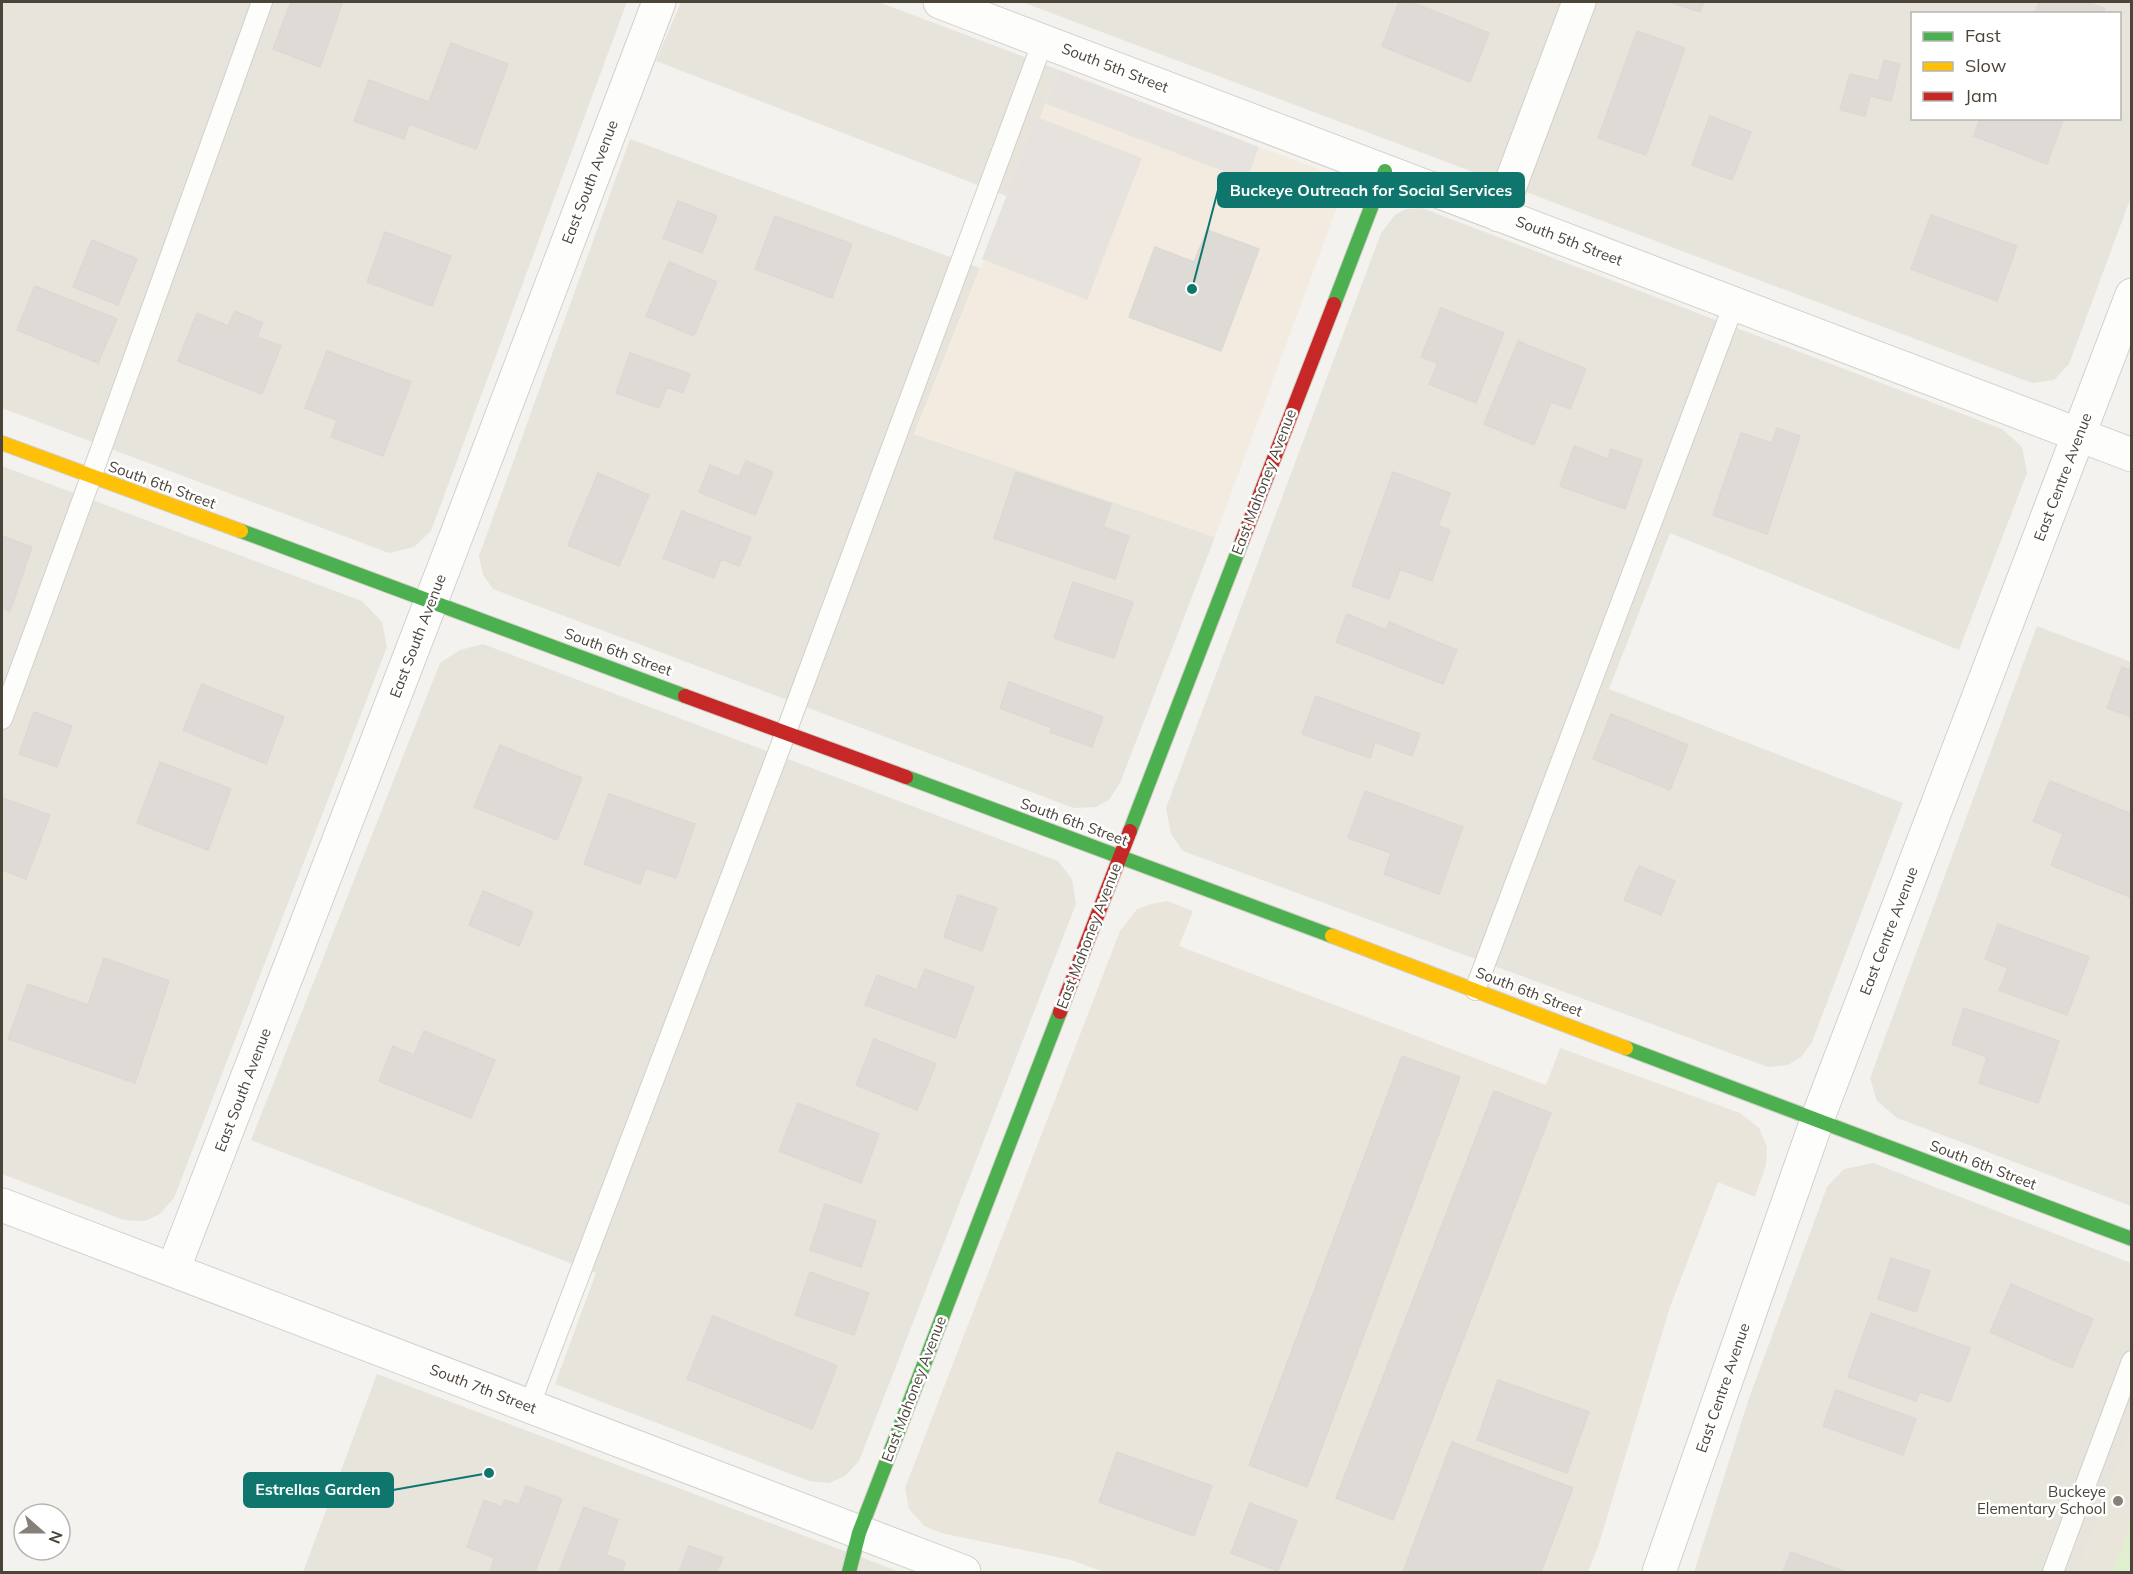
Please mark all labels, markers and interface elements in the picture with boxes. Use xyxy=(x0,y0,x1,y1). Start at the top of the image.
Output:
legend xyxy=(1911,12,2121,120)
text: Fast xyxy=(1965,24,2001,47)
street label: South 5th Street xyxy=(1059,38,1171,97)
text: Slow xyxy=(1965,54,2007,77)
text: Jam xyxy=(1965,84,1998,107)
street label: East South Avenue xyxy=(557,117,622,246)
callout: Buckeye Outreach for Social Services xyxy=(1218,173,1524,207)
text: Buckeye Outreach for Social Services xyxy=(1230,180,1512,200)
street label: South 5th Street xyxy=(1513,211,1625,270)
street label: East Mahoney Avenue xyxy=(1227,406,1300,557)
street label: East Centre Avenue xyxy=(2029,410,2096,544)
street label: South 6th Street xyxy=(106,456,218,513)
street label: East South Avenue xyxy=(385,571,450,700)
street label: South 6th Street xyxy=(562,623,674,680)
street label: South 6th Street xyxy=(1018,793,1130,850)
street label: East Mahoney Avenue xyxy=(1052,860,1125,1011)
street label: East Centre Avenue xyxy=(1855,864,1922,998)
street label: South 6th Street xyxy=(1473,962,1585,1021)
street label: East South Avenue xyxy=(210,1025,275,1154)
street label: South 6th Street xyxy=(1927,1135,2039,1194)
street label: East Mahoney Avenue xyxy=(877,1313,950,1464)
street label: East Centre Avenue xyxy=(1691,1321,1754,1455)
street label: South 7th Street xyxy=(427,1359,539,1418)
callout: Estrellas Garden xyxy=(244,1473,393,1507)
text: Estrellas Garden xyxy=(255,1479,381,1499)
place label: Buckeye Elementary School xyxy=(1977,1482,2106,1518)
marker: Buckeye Elementary School xyxy=(2111,1494,2125,1508)
north arrow xyxy=(12,1502,72,1562)
text: N xyxy=(45,1528,68,1547)

